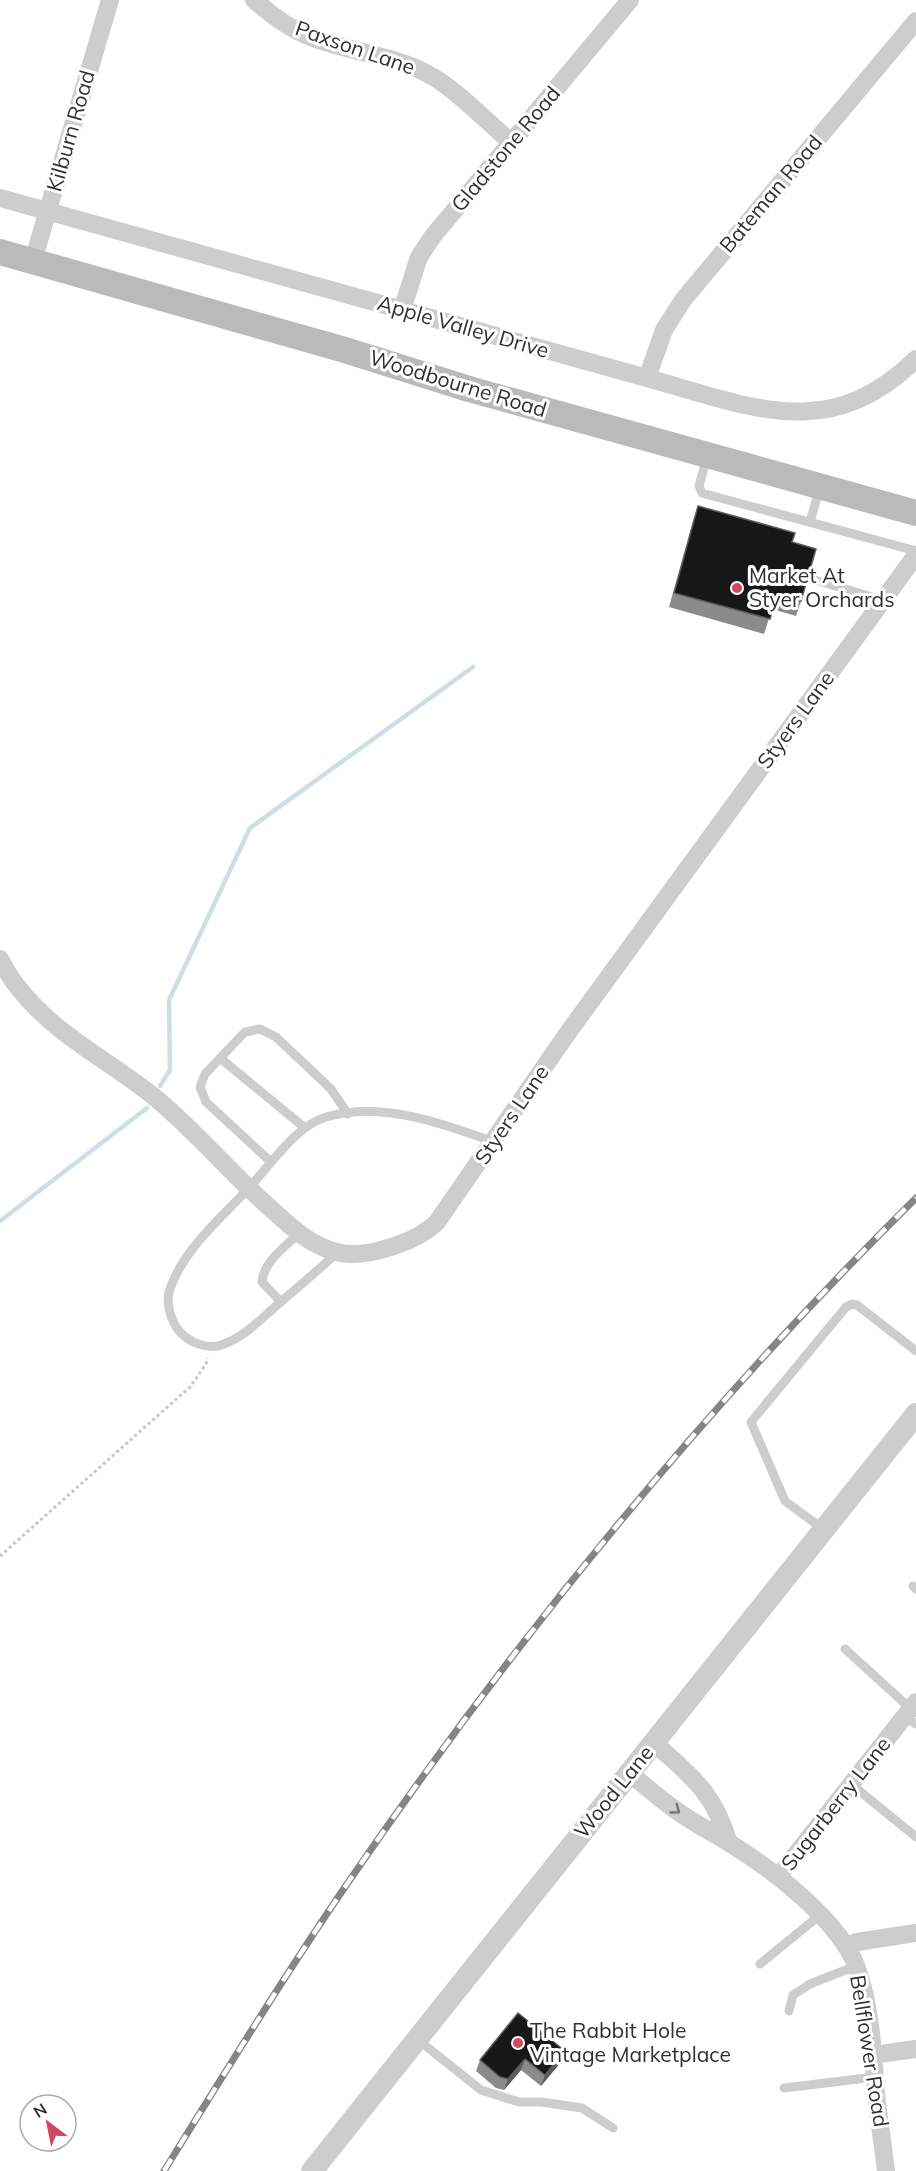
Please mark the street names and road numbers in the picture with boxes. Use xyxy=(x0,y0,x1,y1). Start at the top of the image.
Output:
street label: Paxson Lane xyxy=(292,14,419,80)
street label: Kilburn Road xyxy=(40,67,100,194)
street label: Gladstone Road xyxy=(445,80,565,216)
street label: Bateman Road xyxy=(713,129,827,258)
street label: Apple Valley Drive xyxy=(375,289,552,363)
street label: Woodbourne Road xyxy=(367,344,550,422)
street label: Styers Lane xyxy=(751,666,839,773)
street label: Styers Lane xyxy=(468,1060,554,1169)
street label: Sugarberry Lane xyxy=(775,1731,895,1875)
street label: Wood Lane xyxy=(568,1740,659,1843)
street label: Bellflower Road xyxy=(845,1973,895,2129)

